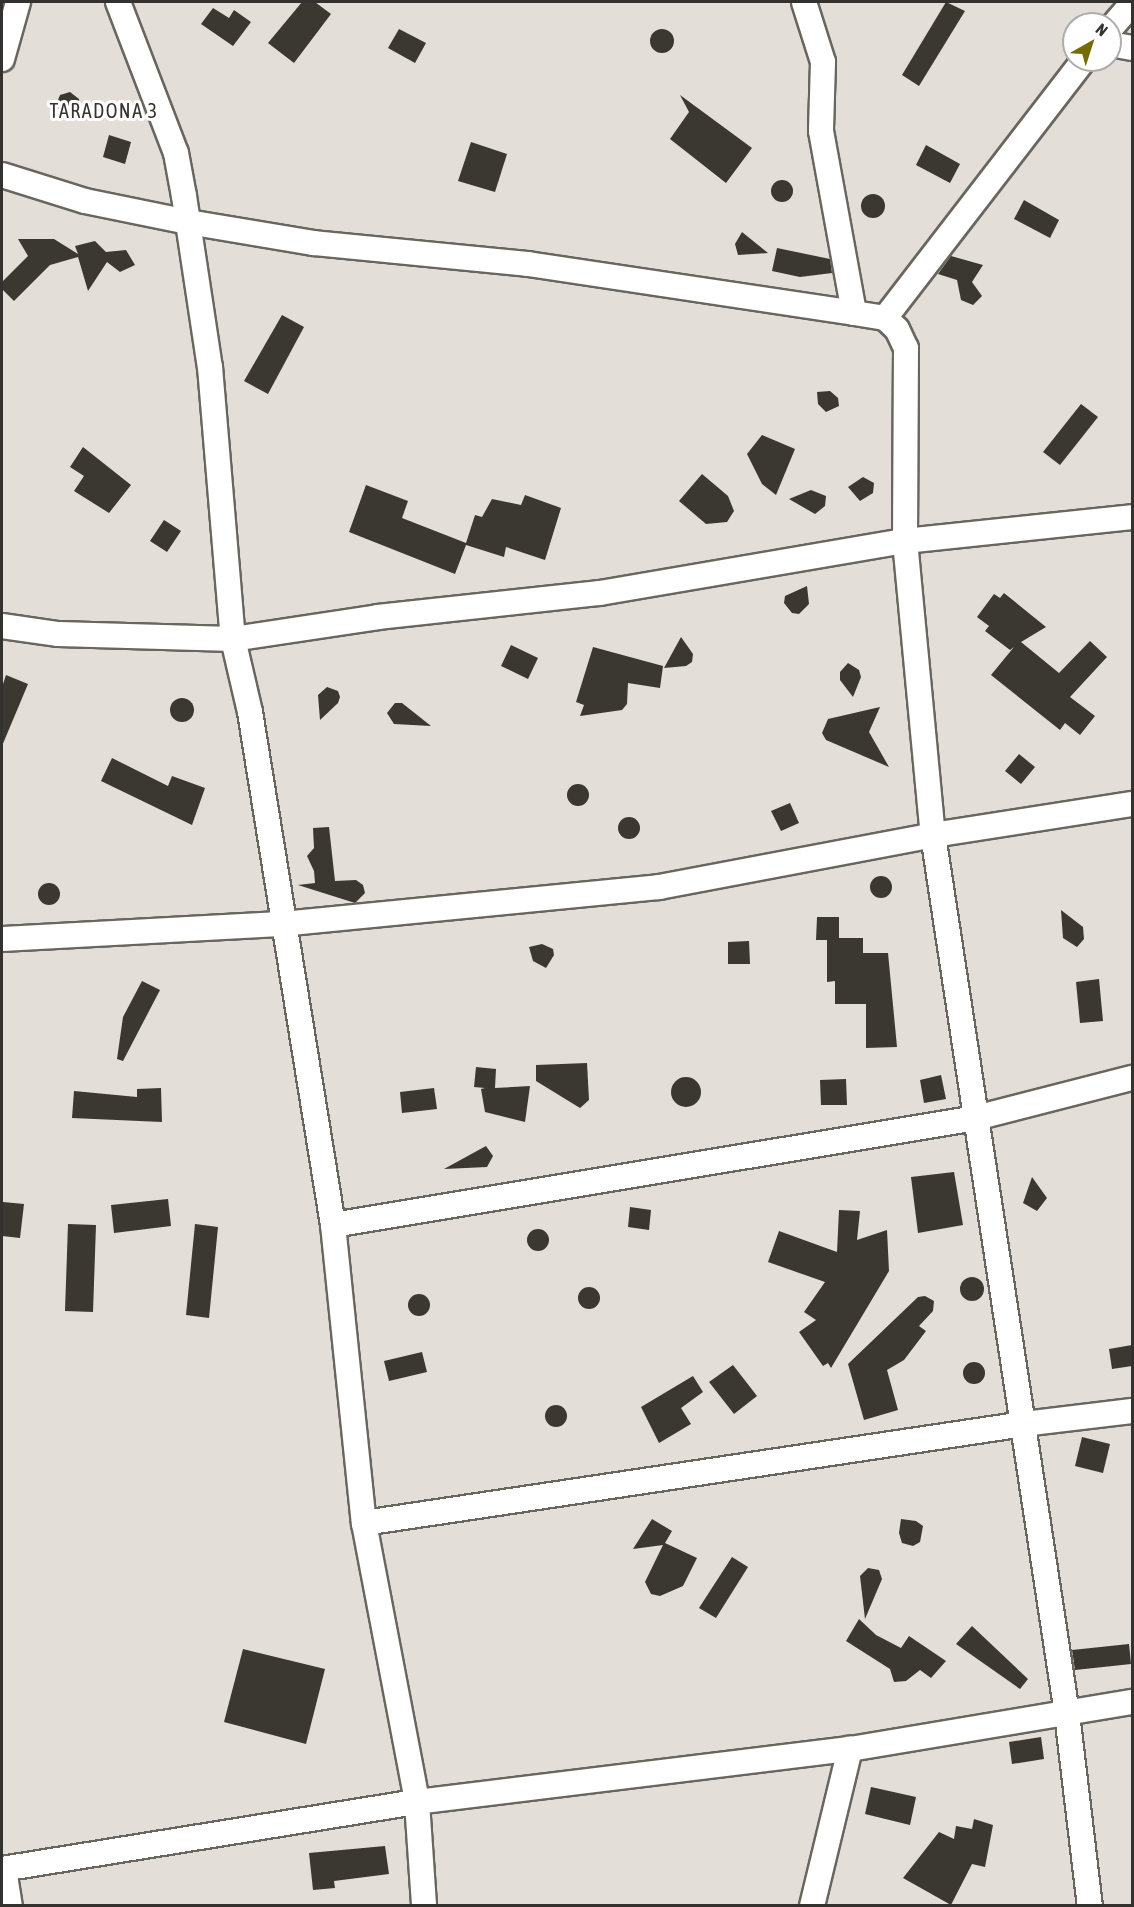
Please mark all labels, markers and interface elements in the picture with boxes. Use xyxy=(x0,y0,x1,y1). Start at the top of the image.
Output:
north arrow xyxy=(1062,12,1122,72)
text: N xyxy=(1093,20,1111,40)
district label: TARADONA 3 xyxy=(49,98,159,122)

